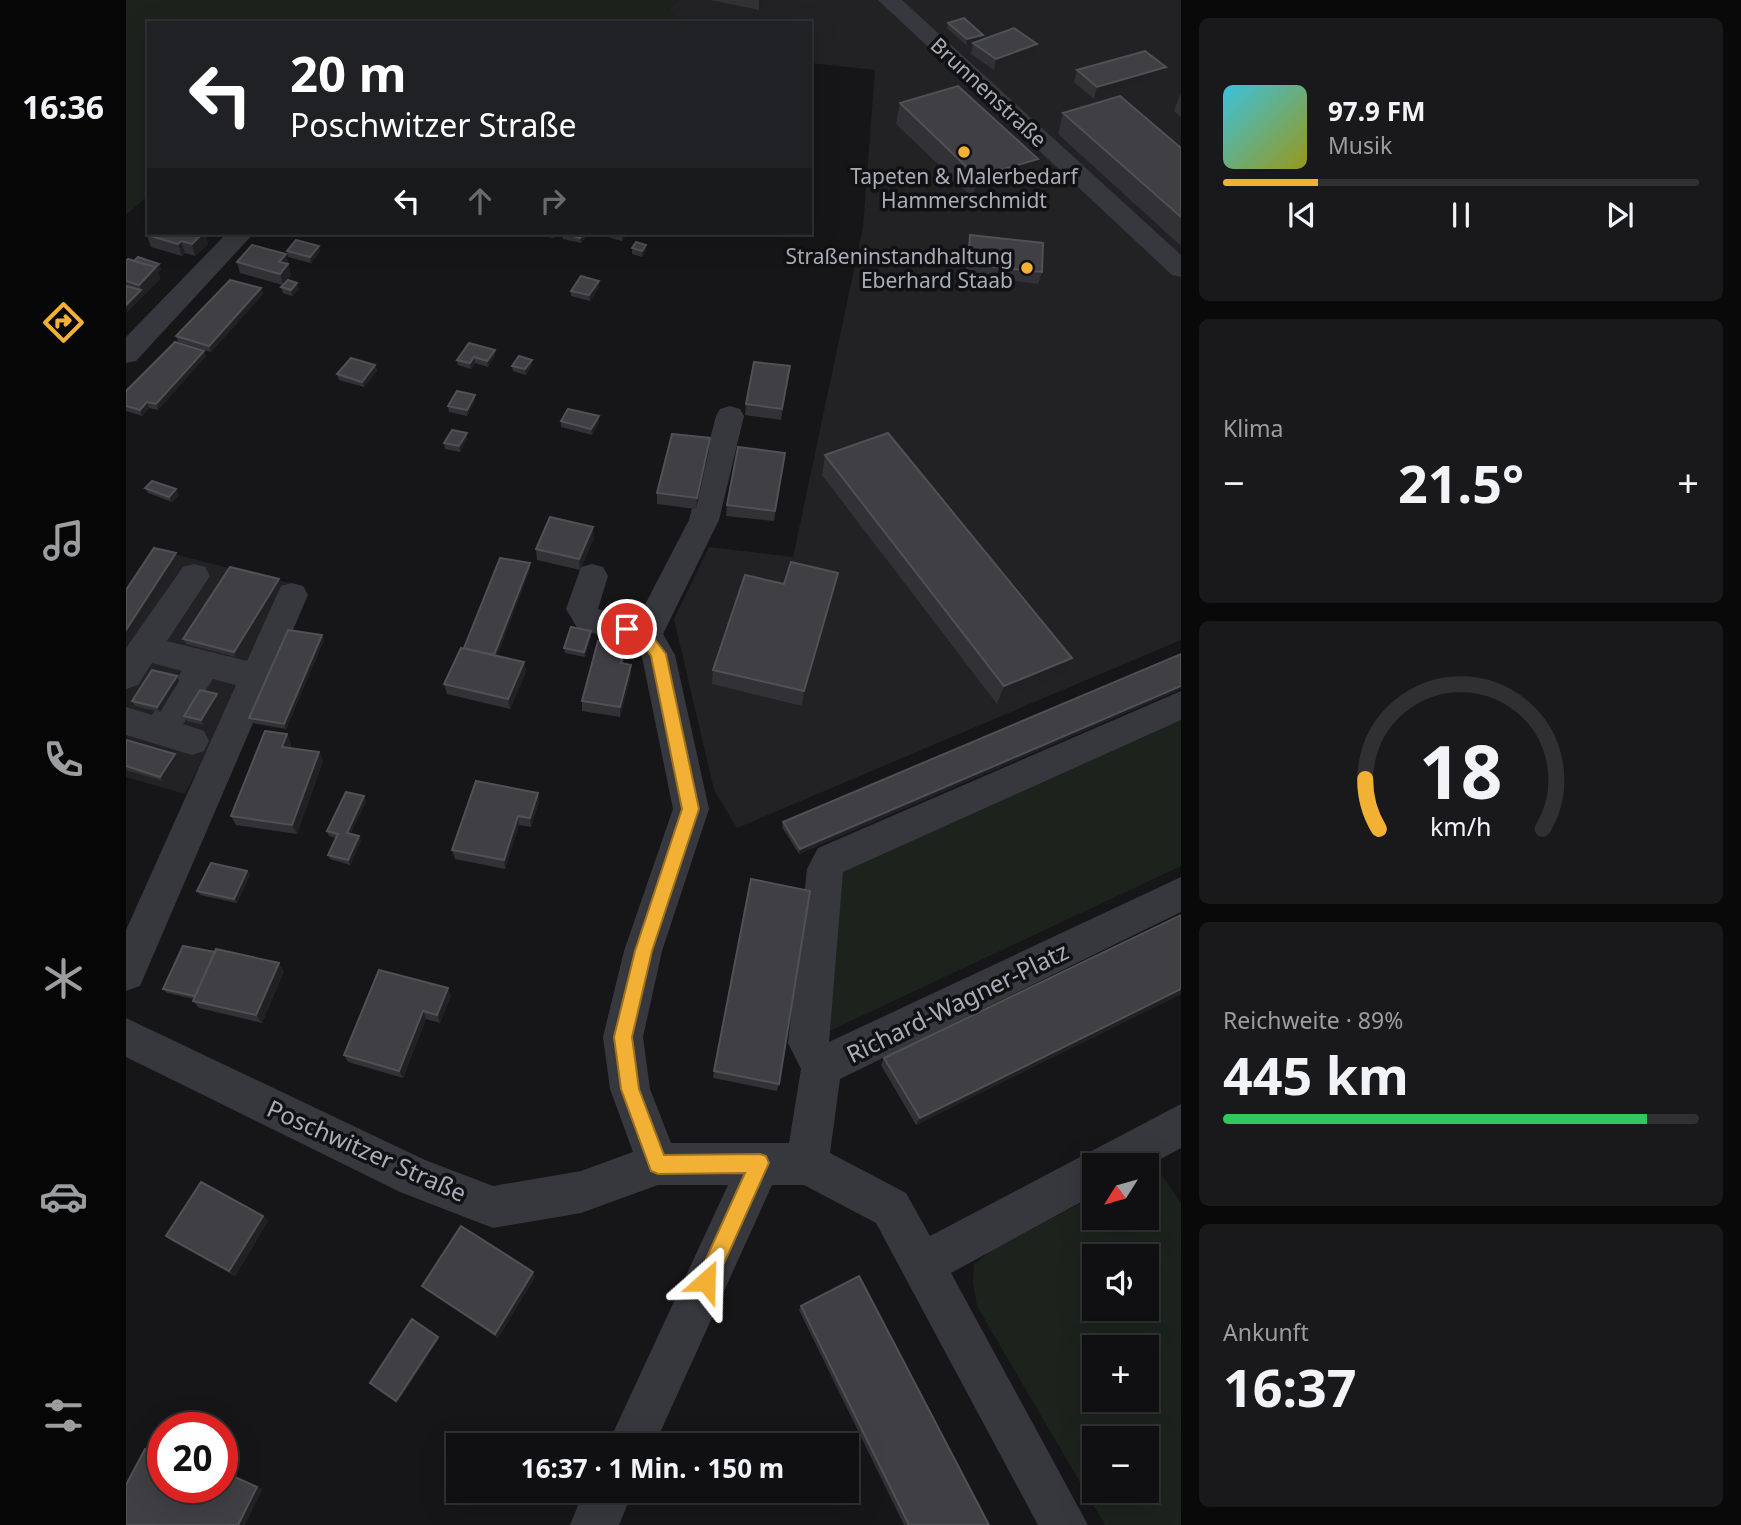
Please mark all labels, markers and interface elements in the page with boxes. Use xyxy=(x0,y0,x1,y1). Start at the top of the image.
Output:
street label: Brunnenstraße xyxy=(925,31,1053,153)
text: 20 m xyxy=(290,40,407,106)
icon: left xyxy=(175,49,266,140)
text: 16:36 xyxy=(22,85,104,128)
text: 97.9 FM xyxy=(1328,93,1425,129)
text: Poschwitzer Straße xyxy=(290,103,577,146)
text: Musik xyxy=(1328,129,1392,161)
marker: Tapeten & Malerbedarf Hammerschmidt xyxy=(956,144,972,160)
place label: Tapeten & Malerbedarf Hammerschmidt xyxy=(850,162,1079,214)
icon: left xyxy=(388,182,426,220)
icon: ahead xyxy=(461,182,499,220)
icon: right xyxy=(534,182,572,220)
icon: previous xyxy=(1283,196,1321,234)
icon: pause xyxy=(1442,196,1480,234)
icon: next xyxy=(1601,196,1639,234)
place label: Straßeninstandhaltung Eberhard Staab xyxy=(785,242,1013,294)
marker: Straßeninstandhaltung Eberhard Staab xyxy=(1019,260,1035,276)
icon: directions xyxy=(39,298,88,347)
text: Klima xyxy=(1223,412,1284,444)
text: 21.5° xyxy=(1398,447,1524,518)
text: − xyxy=(1223,456,1245,508)
text: + xyxy=(1677,456,1699,508)
icon: music xyxy=(39,516,88,565)
pin xyxy=(597,599,657,659)
icon: arrive xyxy=(608,610,646,648)
text: 18 xyxy=(1419,721,1503,820)
icon: phone xyxy=(39,735,88,784)
text: km/h xyxy=(1430,808,1492,842)
street label: Richard-Wagner-Platz xyxy=(841,934,1073,1070)
icon: climate xyxy=(39,954,88,1003)
text: Reichweite · 89% xyxy=(1223,1004,1403,1036)
text: 445 km xyxy=(1223,1039,1409,1110)
street label: Poschwitzer Straße xyxy=(262,1091,472,1209)
north arrow xyxy=(1082,1153,1158,1230)
map controls xyxy=(1082,1153,1159,1503)
icon: car xyxy=(39,1172,88,1221)
position arrow xyxy=(669,1244,743,1318)
button: sound xyxy=(1082,1244,1159,1321)
text: Ankunft xyxy=(1223,1316,1309,1348)
button: + xyxy=(1082,1335,1159,1412)
text: 16:37 xyxy=(1223,1351,1357,1422)
icon: filters xyxy=(39,1391,88,1440)
speed limit sign: 20 xyxy=(147,1412,238,1503)
button: − xyxy=(1082,1426,1159,1503)
text: 16:37 · 1 Min. · 150 m xyxy=(521,1450,784,1486)

